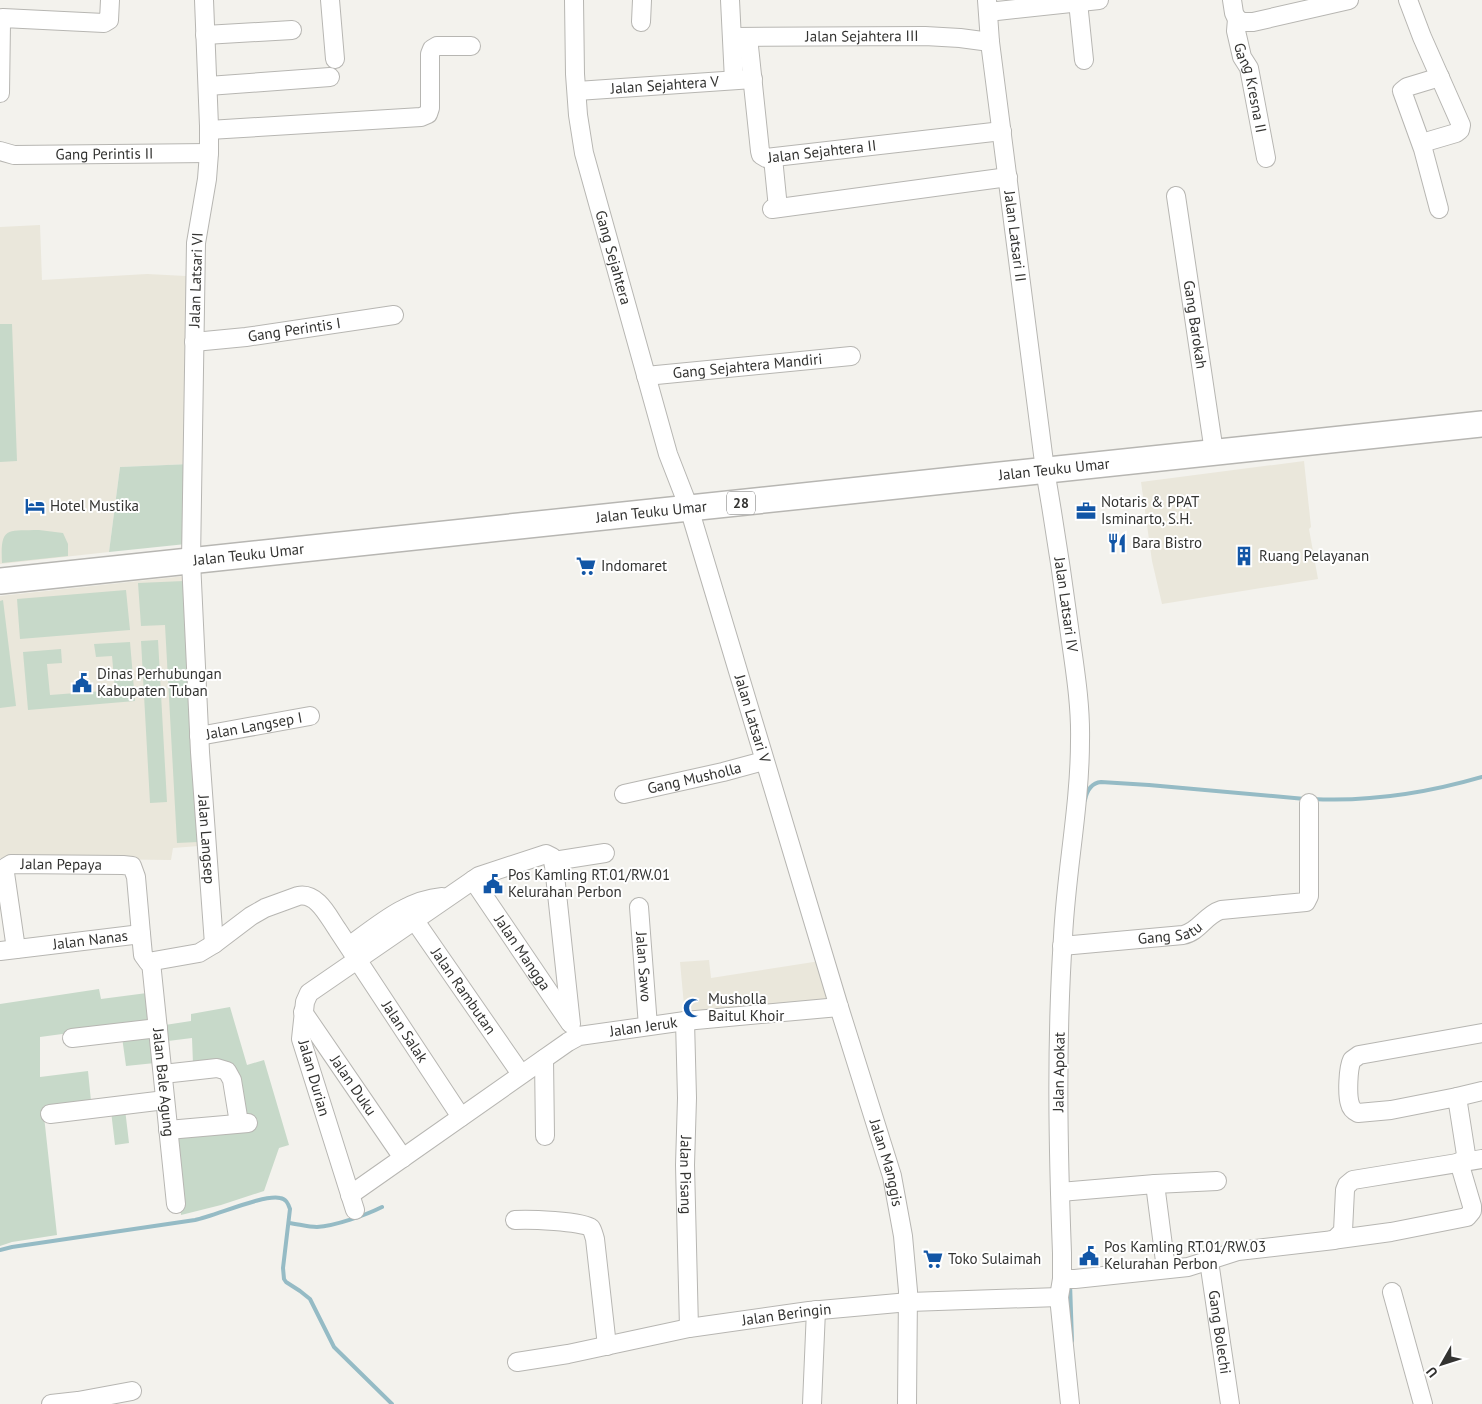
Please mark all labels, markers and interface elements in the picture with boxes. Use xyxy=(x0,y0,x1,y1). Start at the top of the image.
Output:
street label: Jalan Sejahtera III xyxy=(804,26,919,46)
street label: Gang Kresna II xyxy=(1230,41,1271,134)
street label: Jalan Sejahtera V xyxy=(609,71,720,98)
street label: Jalan Sejahtera II xyxy=(766,135,877,167)
street label: Gang Perintis II xyxy=(55,144,154,164)
street label: Jalan Latsari II xyxy=(1000,189,1031,283)
street label: Gang Sejahtera xyxy=(591,208,636,307)
street label: Jalan Latsari VI xyxy=(184,232,207,329)
street label: Gang Barokah xyxy=(1180,279,1212,370)
street label: Gang Perintis I xyxy=(246,313,342,346)
street label: Gang Sejahtera Mandiri xyxy=(672,349,823,382)
street label: Jalan Teuku Umar xyxy=(997,454,1110,484)
road number: 28 xyxy=(727,492,755,514)
place label: Notaris & PPAT Isminarto, S.H. xyxy=(1101,492,1200,528)
hotel icon: Hotel Mustika xyxy=(24,495,46,517)
place label: Hotel Mustika xyxy=(50,496,139,515)
street label: Jalan Teuku Umar xyxy=(594,496,708,527)
office icon: Notaris & PPAT Isminarto, S.H. xyxy=(1075,500,1097,522)
restaurant icon: Bara Bistro xyxy=(1106,532,1128,554)
place label: Bara Bistro xyxy=(1132,533,1202,552)
street label: Jalan Teuku Umar xyxy=(191,539,305,570)
building icon: Ruang Pelayanan xyxy=(1233,545,1255,567)
place label: Ruang Pelayanan xyxy=(1259,546,1369,565)
supermarket icon: Indomaret xyxy=(575,555,597,577)
street label: Jalan Latsari IV xyxy=(1050,555,1082,654)
place label: Indomaret xyxy=(601,556,667,575)
place label: Dinas Perhubungan Kabupaten Tuban xyxy=(97,664,222,700)
street label: Jalan Latsari V xyxy=(730,671,775,765)
public building icon: Dinas Perhubungan Kabupaten Tuban xyxy=(71,672,93,694)
street label: Jalan Langsep I xyxy=(203,708,304,744)
street label: Gang Musholla xyxy=(645,758,743,798)
street label: Jalan Langsep xyxy=(194,793,220,885)
street label: Jalan Pepaya xyxy=(20,854,102,874)
place label: Pos Kamling RT.01/RW.01 Kelurahan Perbon xyxy=(508,865,670,901)
public building icon: Pos Kamling RT.01/RW.01 Kelurahan Perbon xyxy=(482,873,504,895)
street label: Jalan Mangga xyxy=(490,910,555,994)
street label: Gang Satu xyxy=(1137,917,1206,948)
street label: Jalan Nanas xyxy=(51,926,129,954)
street label: Jalan Sawo xyxy=(632,930,656,1003)
street label: Jalan Rambutan xyxy=(427,943,501,1038)
place label: Musholla Baitul Khoir xyxy=(708,989,784,1025)
street label: Jalan Salak xyxy=(377,996,433,1067)
mosque icon: Musholla Baitul Khoir xyxy=(682,997,704,1019)
street label: Jalan Jeruk xyxy=(607,1012,679,1041)
street label: Jalan Bale Agung xyxy=(149,1026,179,1137)
street label: Jalan Apokat xyxy=(1048,1032,1069,1113)
street label: Jalan Durian xyxy=(294,1037,334,1118)
street label: Jalan Duku xyxy=(326,1050,381,1119)
street label: Jalan Manggis xyxy=(865,1116,907,1208)
street label: Jalan Pisang xyxy=(676,1134,696,1214)
place label: Pos Kamling RT.01/RW.03 Kelurahan Perbon xyxy=(1104,1237,1266,1273)
public building icon: Pos Kamling RT.01/RW.03 Kelurahan Perbon xyxy=(1078,1245,1100,1267)
supermarket icon: Toko Sulaimah xyxy=(922,1248,944,1270)
place label: Toko Sulaimah xyxy=(948,1249,1041,1268)
street label: Gang Bolechi xyxy=(1204,1289,1236,1375)
street label: Jalan Beringin xyxy=(740,1299,832,1330)
north arrow xyxy=(1417,1339,1467,1389)
text: U xyxy=(1422,1363,1442,1381)

